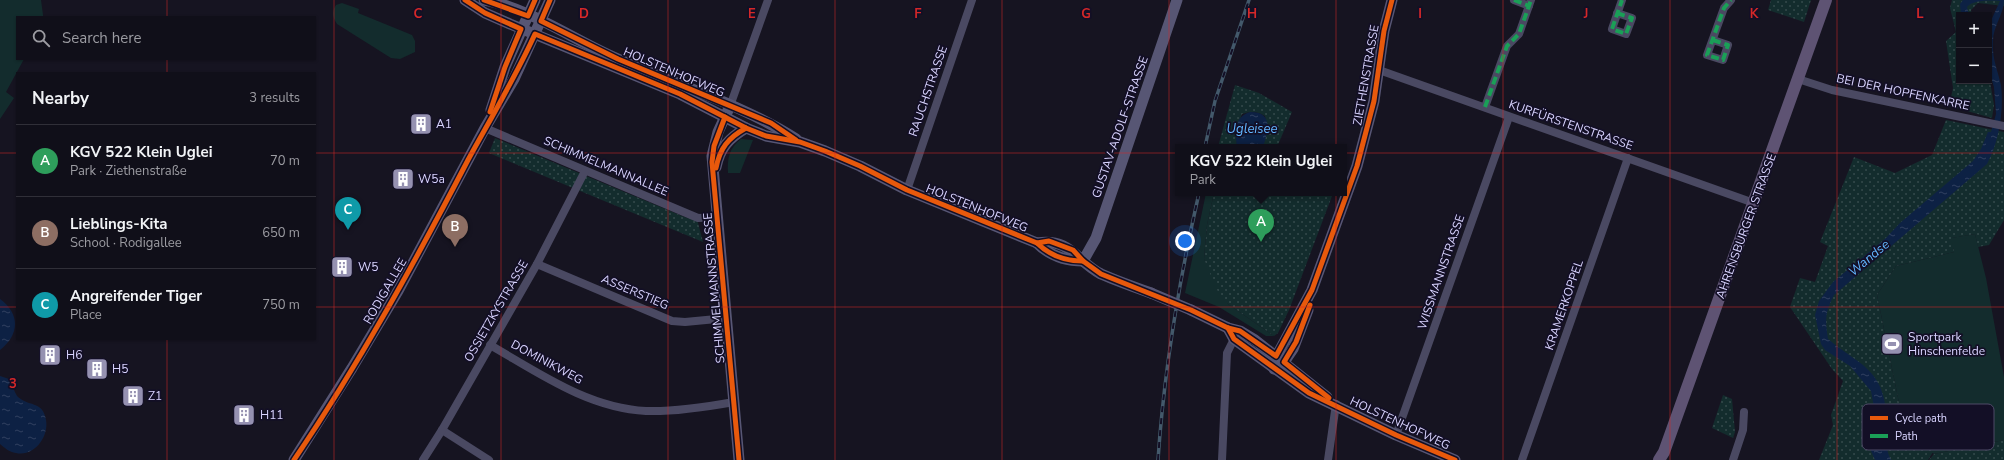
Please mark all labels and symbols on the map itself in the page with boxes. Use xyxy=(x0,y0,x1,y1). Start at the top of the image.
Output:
text: C xyxy=(414,5,423,23)
text: D xyxy=(579,5,589,23)
text: E xyxy=(748,5,756,23)
text: F xyxy=(914,5,922,23)
text: G xyxy=(1081,5,1091,23)
text: H xyxy=(1247,5,1257,23)
text: I xyxy=(1418,5,1422,23)
text: J xyxy=(1583,5,1588,23)
text: K xyxy=(1750,5,1759,23)
text: L xyxy=(1916,5,1924,23)
street label: ZIETHENSTRASSE xyxy=(1349,23,1383,127)
street label: HOLSTENHOFWEG xyxy=(621,43,727,101)
street label: RAUCHSTRASSE xyxy=(905,43,951,139)
street label: GUSTAV-ADOLF-STRASSE xyxy=(1088,54,1152,200)
street label: BEI DER HOPFENKARRE xyxy=(1835,70,1971,114)
street label: KURFÜRSTENSTRASSE xyxy=(1507,96,1635,154)
building icon: A1 xyxy=(408,111,434,137)
place label: A1 xyxy=(436,116,452,132)
water label: Ugleisee xyxy=(1227,120,1278,138)
street label: SCHIMMELMANNALLEE xyxy=(541,132,671,200)
street label: AHRENSBURGER STRASSE xyxy=(1712,151,1780,301)
building icon: W5a xyxy=(390,166,416,192)
place label: W5a xyxy=(418,171,445,187)
street label: HOLSTENHOFWEG xyxy=(924,180,1030,236)
pin: C xyxy=(335,197,361,230)
pin: A xyxy=(1248,209,1274,242)
street label: SCHIMMELMANNSTRASSE xyxy=(699,212,729,364)
street label: WISSMANNSTRASSE xyxy=(1414,212,1468,332)
pin: B xyxy=(442,214,468,247)
your location xyxy=(1175,231,1195,251)
water label: Wandse xyxy=(1845,235,1893,281)
building icon: W5 xyxy=(329,254,355,280)
street label: RODIGALLEE xyxy=(360,255,410,327)
street label: OSSIETZKYSTRASSE xyxy=(460,257,532,365)
street label: KRAMERKOPPEL xyxy=(1541,257,1587,352)
place label: W5 xyxy=(358,259,378,275)
street label: ASSERSTIEG xyxy=(599,271,671,313)
place label: Sportpark Hinschenfelde xyxy=(1908,329,1985,359)
sports icon: Sportpark Hinschenfelde xyxy=(1879,331,1905,357)
street label: DOMINIKWEG xyxy=(508,336,586,388)
building icon: H6 xyxy=(37,342,63,368)
place label: H6 xyxy=(66,347,82,363)
building icon: H5 xyxy=(84,356,110,382)
place label: H5 xyxy=(112,361,128,377)
text: 3 xyxy=(9,375,17,393)
building icon: Z1 xyxy=(120,383,146,409)
place label: Z1 xyxy=(148,388,162,404)
street label: HOLSTENHOFWEG xyxy=(1347,393,1453,453)
building icon: H11 xyxy=(231,402,257,428)
legend xyxy=(1862,404,1994,450)
place label: H11 xyxy=(260,407,284,423)
text: Cycle path xyxy=(1895,411,1947,426)
text: Path xyxy=(1895,429,1918,444)

